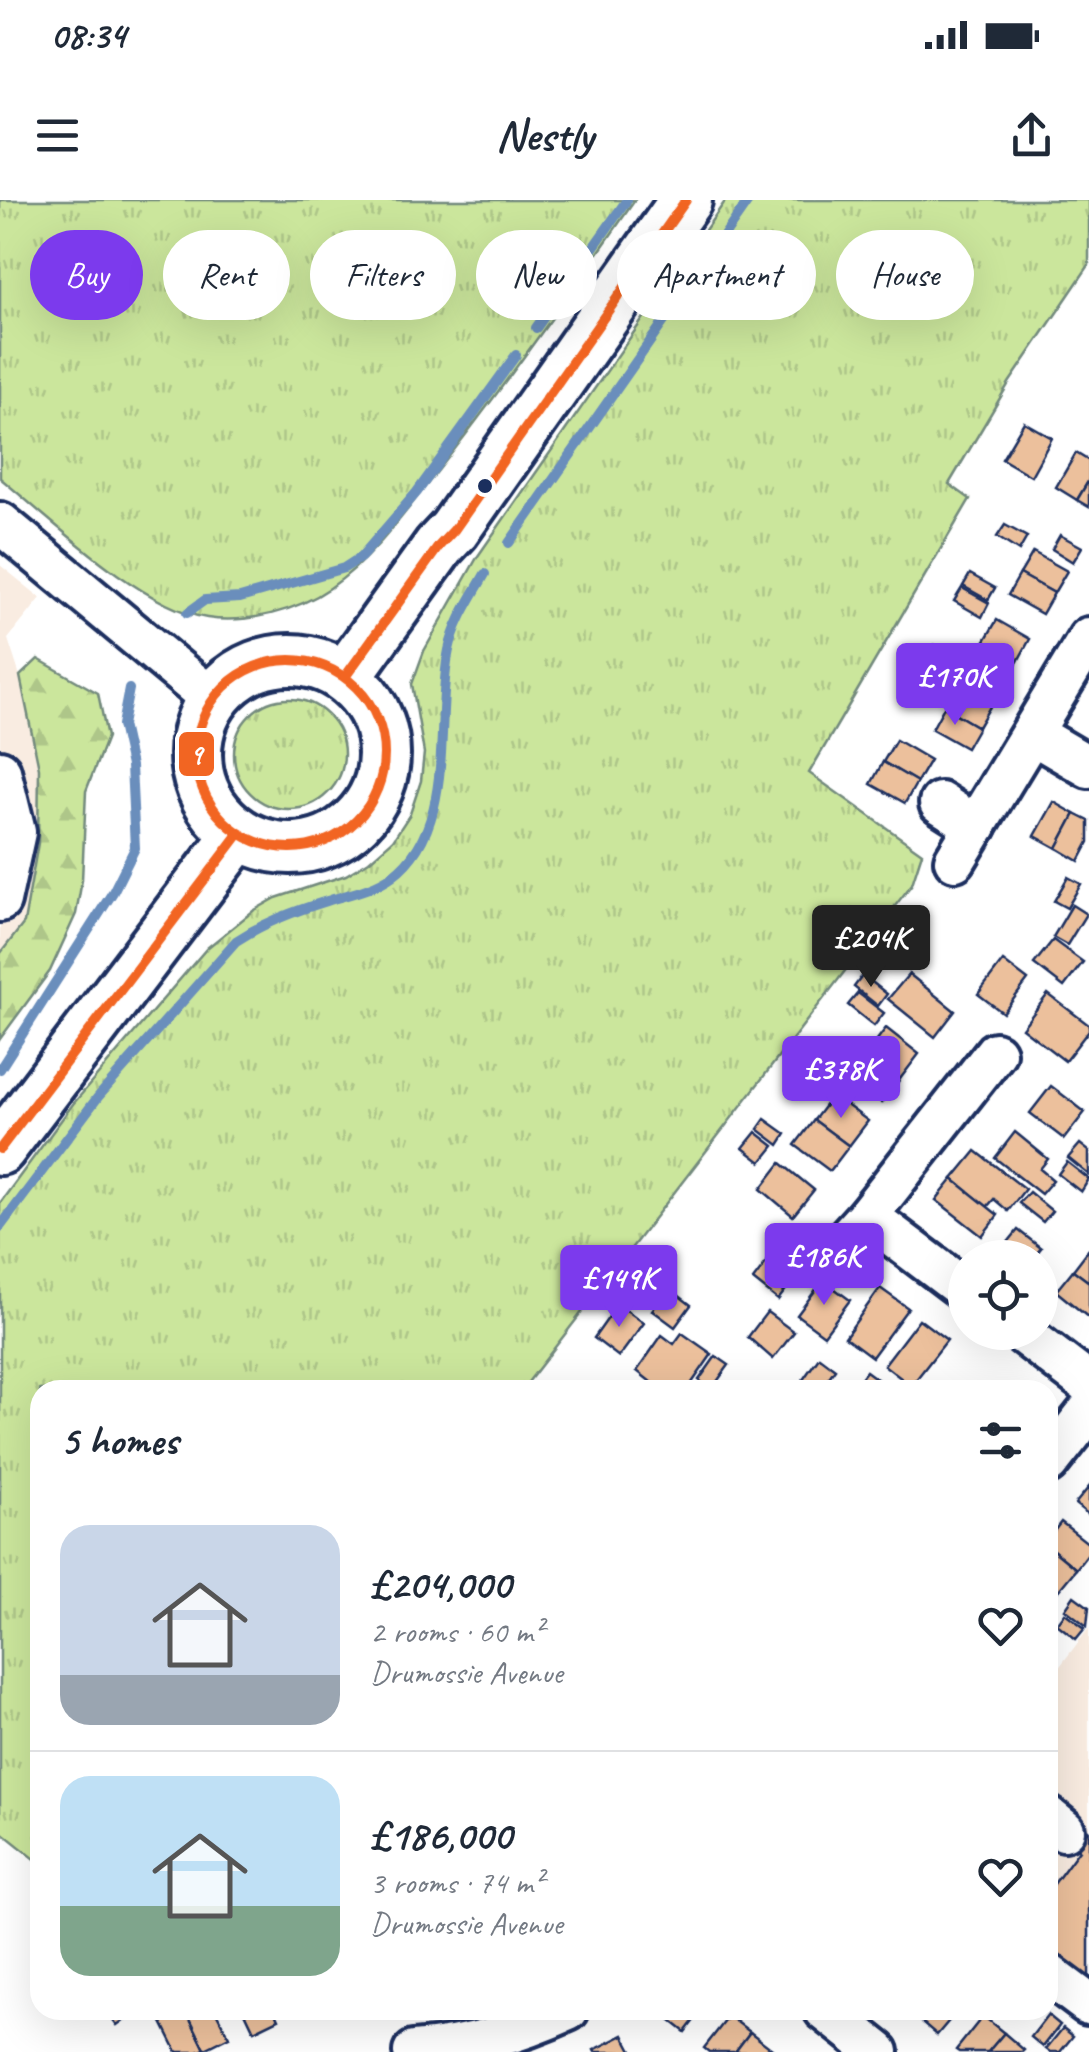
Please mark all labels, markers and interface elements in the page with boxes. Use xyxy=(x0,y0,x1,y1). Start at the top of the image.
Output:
text: 08:34 xyxy=(50,12,126,59)
text: Nestly xyxy=(496,107,593,164)
icon: menu xyxy=(30,108,85,163)
icon: share xyxy=(1004,108,1059,163)
chip: Buy xyxy=(30,230,143,320)
chip: Rent xyxy=(163,230,290,320)
chip: Filters xyxy=(310,230,456,320)
chip: New xyxy=(476,230,597,320)
chip: Apartment xyxy=(617,230,816,320)
chip: House xyxy=(836,230,974,320)
unlabelled marker xyxy=(475,476,495,496)
pin: £170K xyxy=(885,643,1025,728)
text: £170K xyxy=(918,655,992,696)
line badge: 9 xyxy=(177,730,216,778)
text: 9 xyxy=(190,737,206,772)
pin: £204K xyxy=(801,905,941,990)
text: £204K xyxy=(834,917,908,958)
pin: £378K xyxy=(771,1036,911,1121)
text: £378K xyxy=(804,1048,878,1089)
pin: £186K xyxy=(754,1223,894,1308)
text: £186K xyxy=(787,1235,861,1276)
map controls xyxy=(948,1240,1058,1350)
button: locate xyxy=(948,1240,1058,1350)
pin: £149K xyxy=(549,1245,689,1330)
text: £149K xyxy=(582,1257,656,1298)
icon: filters xyxy=(973,1413,1028,1468)
text: 5 homes xyxy=(60,1414,178,1467)
text: £204,000 xyxy=(370,1558,511,1611)
icon: home xyxy=(140,1565,260,1685)
icon: heart xyxy=(973,1598,1028,1653)
text: 2 rooms · 60 m² xyxy=(370,1611,543,1652)
text: Drumossie Avenue xyxy=(370,1652,563,1693)
text: £186,000 xyxy=(370,1809,512,1862)
icon: home xyxy=(140,1816,260,1936)
icon: heart xyxy=(973,1849,1028,1904)
text: 3 rooms · 74 m² xyxy=(370,1862,543,1903)
text: Drumossie Avenue xyxy=(370,1903,563,1944)

